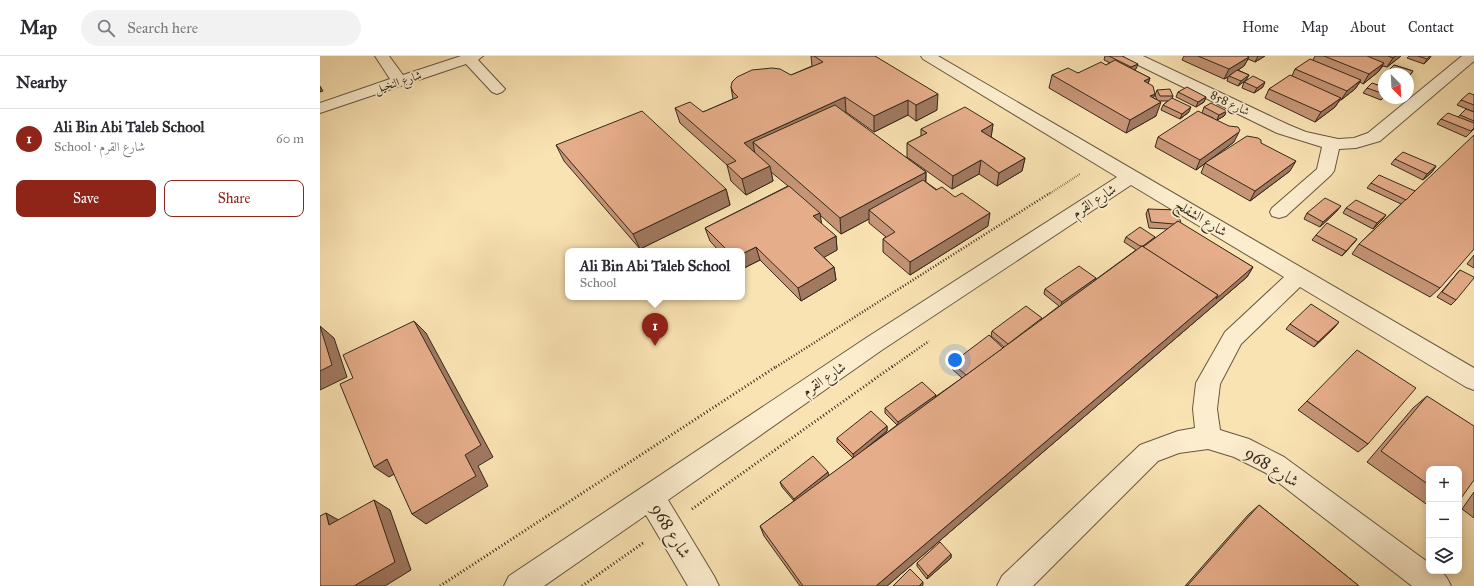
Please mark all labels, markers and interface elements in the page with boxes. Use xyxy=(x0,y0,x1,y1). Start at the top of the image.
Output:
search box xyxy=(81,10,361,46)
text: Map xyxy=(20,16,57,39)
icon: search xyxy=(95,17,117,39)
text: Search here xyxy=(127,19,198,37)
text: Home xyxy=(1242,19,1279,36)
text: Map xyxy=(1301,19,1328,36)
text: About xyxy=(1350,19,1386,36)
text: Contact xyxy=(1408,19,1454,36)
street label: شارع النخيل xyxy=(373,68,425,100)
north arrow xyxy=(1378,68,1414,104)
text: Nearby xyxy=(16,72,67,93)
street label: شارع 858 xyxy=(1206,88,1252,122)
text: Ali Bin Abi Taleb School xyxy=(54,118,205,136)
text: 1 xyxy=(26,131,32,147)
text: 60 m xyxy=(276,131,304,147)
text: School · شارع القرم xyxy=(54,139,145,155)
button: Save xyxy=(16,180,156,217)
button: Share xyxy=(164,180,304,217)
street label: شارع القرم xyxy=(1069,180,1121,225)
street label: شارع الشفلح xyxy=(1170,196,1230,244)
popup xyxy=(565,248,745,300)
text: Ali Bin Abi Taleb School xyxy=(580,257,730,275)
text: School xyxy=(580,275,617,291)
pin: 1 xyxy=(642,313,668,346)
your location xyxy=(945,350,965,370)
street label: شارع القرم xyxy=(799,358,851,403)
street label: شارع 968 xyxy=(1239,442,1303,494)
map controls xyxy=(1426,466,1462,574)
button: + xyxy=(1426,466,1462,502)
street label: شارع 968 xyxy=(644,500,695,564)
button: − xyxy=(1426,502,1462,538)
button: layers xyxy=(1426,538,1462,574)

